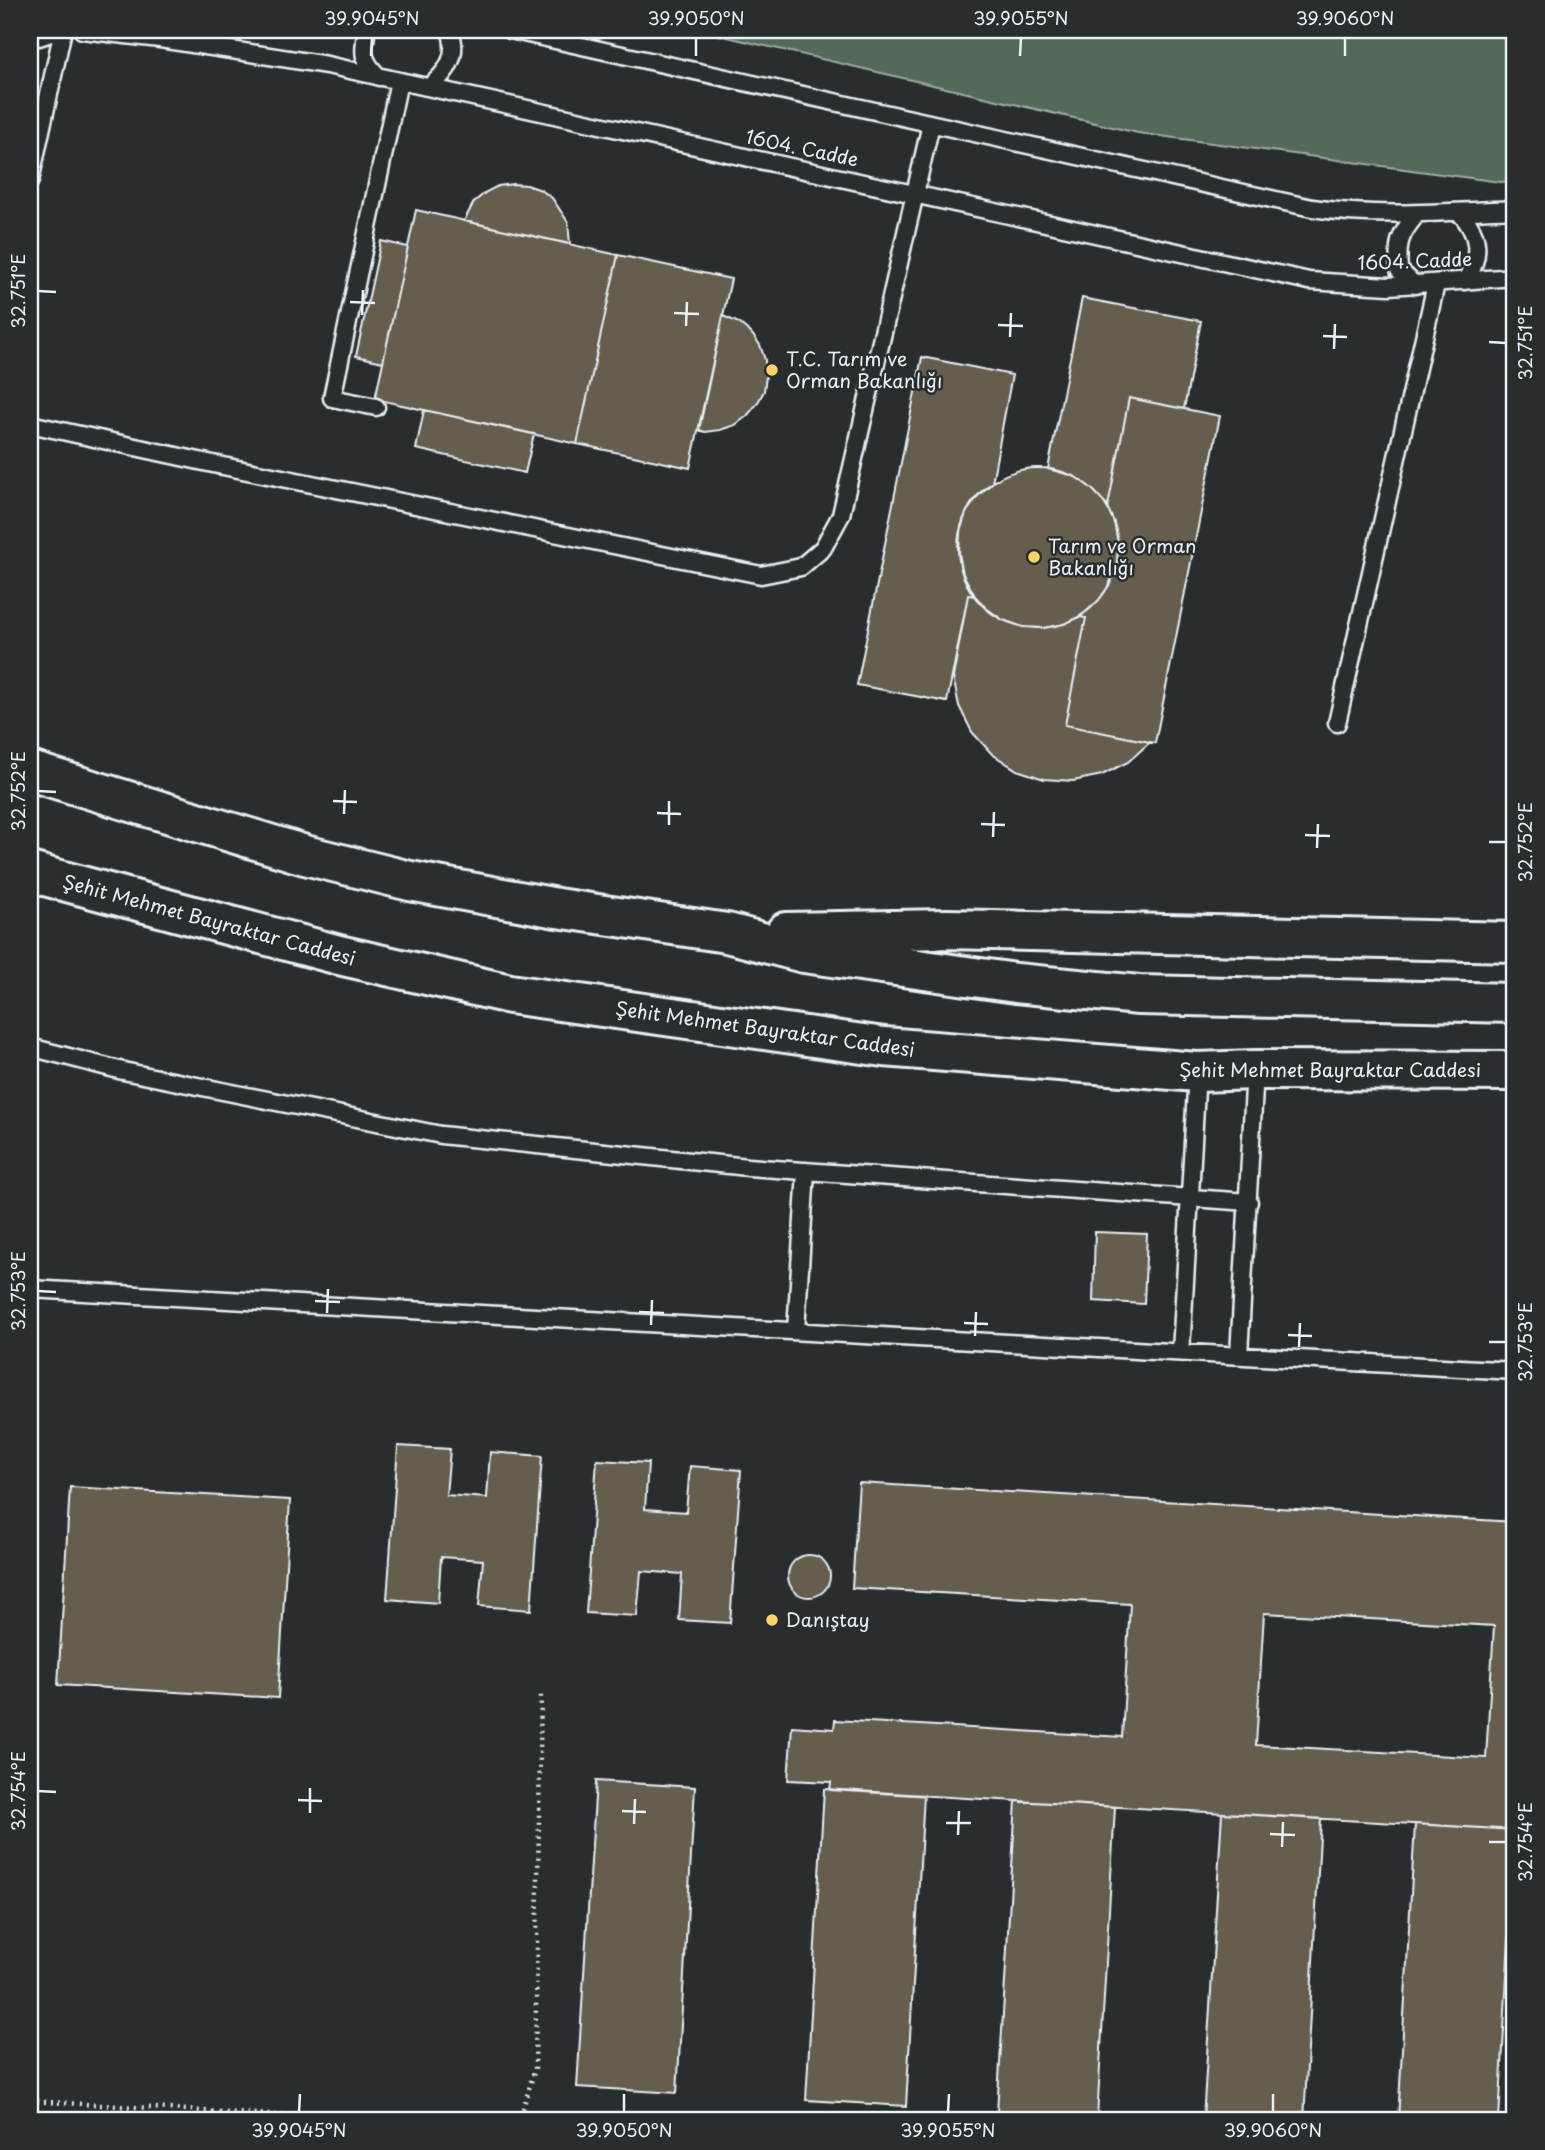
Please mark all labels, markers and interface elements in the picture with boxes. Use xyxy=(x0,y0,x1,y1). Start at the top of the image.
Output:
text: 39.9045°N xyxy=(324,4,420,31)
text: 39.9050°N xyxy=(647,4,745,31)
text: 39.9055°N xyxy=(973,4,1069,31)
text: 39.9060°N xyxy=(1296,4,1394,31)
street label: 1604. Cadde xyxy=(743,121,861,173)
street label: 1604. Cadde xyxy=(1357,244,1473,276)
text: 32.751°E xyxy=(4,254,31,329)
text: 32.751°E xyxy=(1511,306,1538,381)
place label: T.C. Tarım ve Orman Bakanlığı xyxy=(786,344,942,394)
marker: T.C. Tarım ve Orman Bakanlığı xyxy=(764,362,780,378)
place label: Tarım ve Orman Bakanlığı xyxy=(1048,531,1196,581)
marker: Tarım ve Orman Bakanlığı xyxy=(1026,549,1042,565)
text: 32.752°E xyxy=(4,751,31,831)
text: 32.752°E xyxy=(1511,802,1538,882)
street label: Şehit Mehmet Bayraktar Caddesi xyxy=(60,866,359,972)
street label: Şehit Mehmet Bayraktar Caddesi xyxy=(614,993,917,1063)
street label: Şehit Mehmet Bayraktar Caddesi xyxy=(1179,1055,1481,1083)
text: 32.753°E xyxy=(4,1251,31,1331)
text: 32.753°E xyxy=(1511,1302,1538,1382)
place label: Danıştay xyxy=(786,1605,870,1633)
marker: Danıştay xyxy=(764,1612,780,1628)
text: 32.754°E xyxy=(4,1751,31,1831)
text: 32.754°E xyxy=(1511,1802,1538,1882)
text: 39.9045°N xyxy=(251,2116,347,2143)
text: 39.9050°N xyxy=(575,2116,673,2143)
text: 39.9055°N xyxy=(900,2116,996,2143)
text: 39.9060°N xyxy=(1224,2116,1322,2143)

